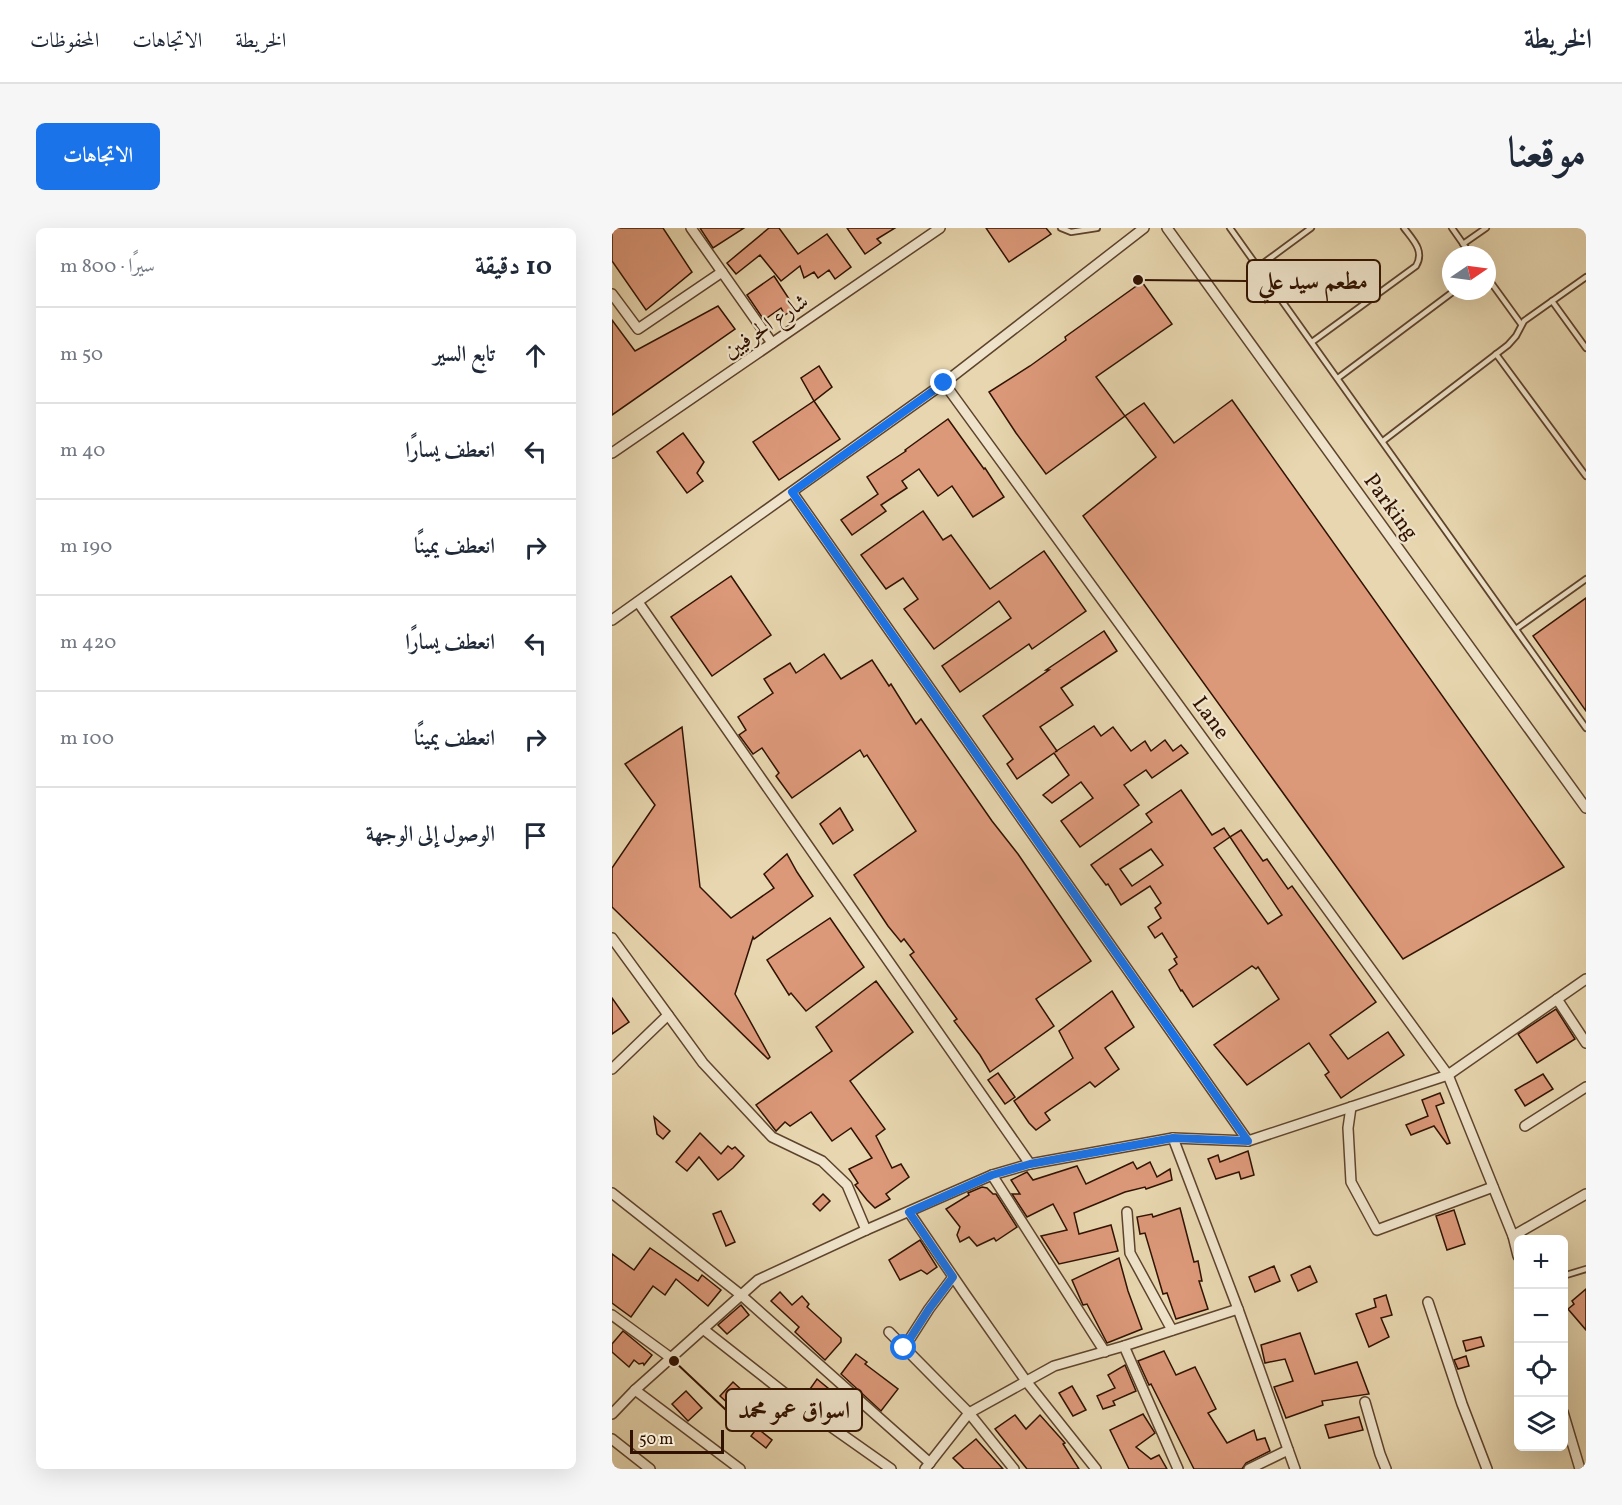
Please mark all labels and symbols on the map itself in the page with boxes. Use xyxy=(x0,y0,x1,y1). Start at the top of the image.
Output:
north arrow xyxy=(1442,246,1496,300)
callout: مطعم سيد علي xyxy=(1247,260,1380,302)
text: مطعم سيد علي xyxy=(1257,266,1368,304)
street label: شارع الحرفيين xyxy=(717,287,816,368)
route end xyxy=(930,369,956,395)
street label: Parking xyxy=(1355,468,1425,547)
street label: Lane xyxy=(1184,690,1236,747)
route start xyxy=(890,1334,916,1360)
callout: اسواق عمو محمد xyxy=(726,1389,862,1431)
text: اسواق عمو محمد xyxy=(738,1395,850,1429)
scale bar xyxy=(630,1427,724,1454)

